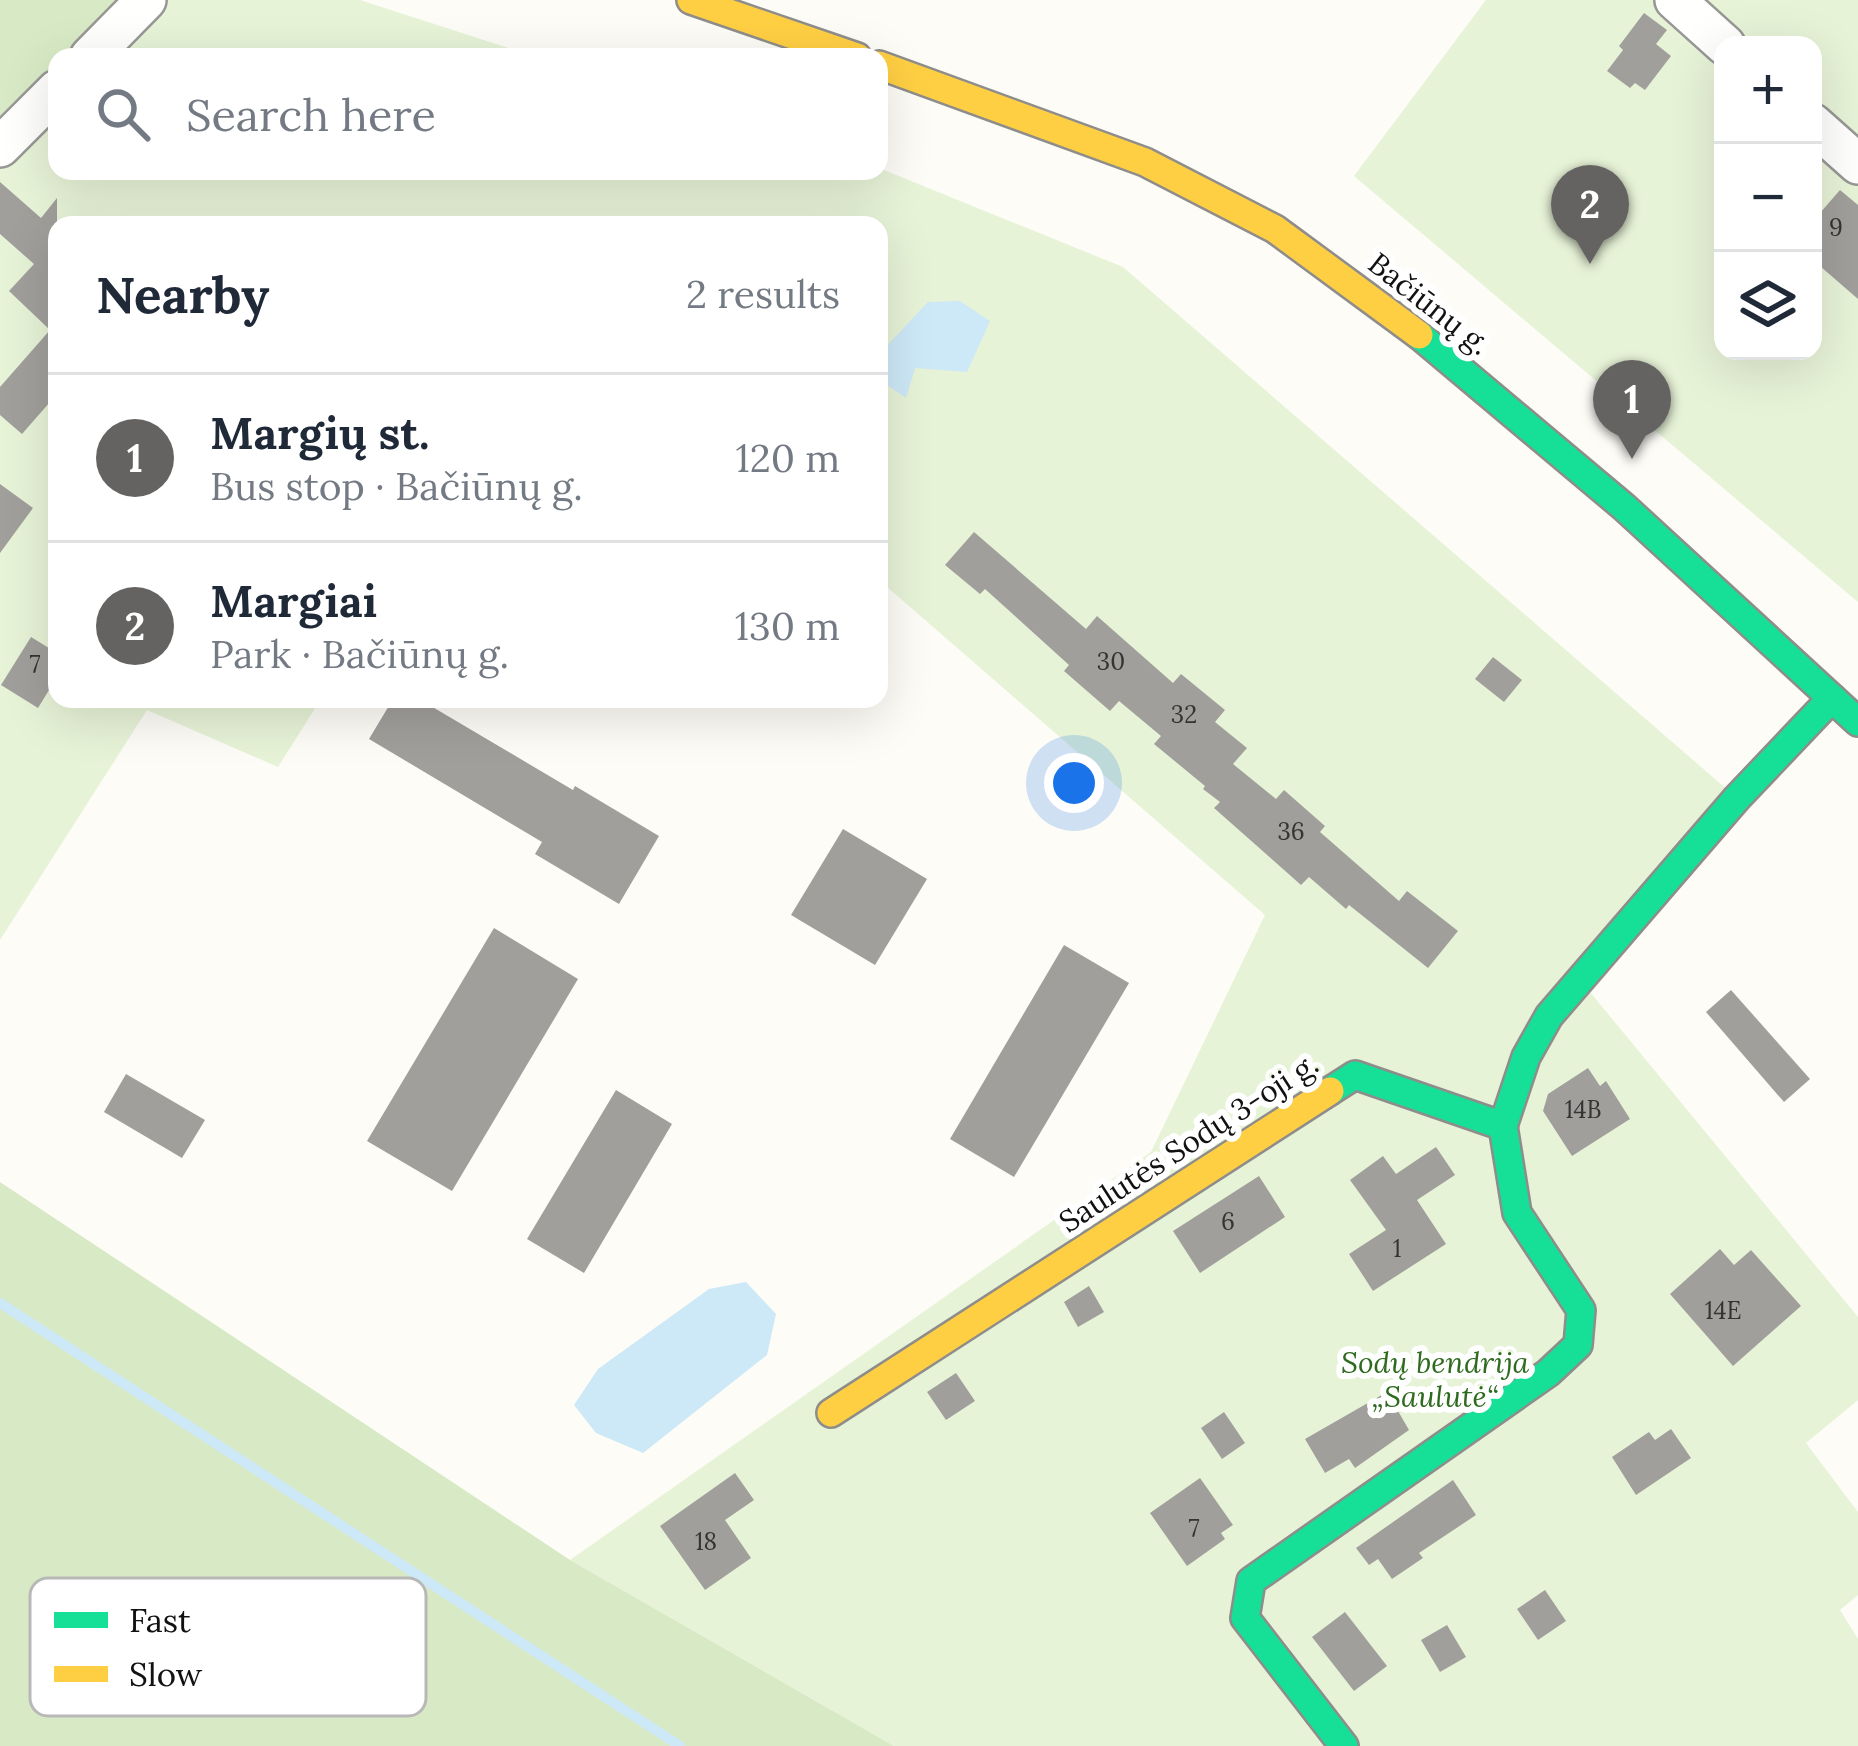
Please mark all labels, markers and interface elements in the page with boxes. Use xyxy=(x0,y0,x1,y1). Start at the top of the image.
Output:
map controls xyxy=(1714,36,1822,360)
button: + xyxy=(1714,36,1822,144)
search box xyxy=(48,48,888,180)
icon: search xyxy=(90,81,156,147)
text: Search here xyxy=(186,86,436,143)
button: − xyxy=(1714,144,1822,252)
pin: 2 xyxy=(1551,165,1629,264)
house number: 9 xyxy=(1829,212,1843,243)
street label: Bačiūnų g. xyxy=(1360,244,1498,363)
button: layers xyxy=(1714,252,1822,360)
text: Nearby xyxy=(96,262,269,327)
text: 2 results xyxy=(686,269,840,319)
pin: 1 xyxy=(1593,360,1671,459)
text: Margių st. xyxy=(210,404,429,461)
text: 1 xyxy=(127,433,143,483)
text: 120 m xyxy=(736,433,840,483)
text: Bus stop · Bačiūnų g. xyxy=(210,461,583,511)
text: Margiai xyxy=(210,572,377,629)
text: 2 xyxy=(125,601,145,651)
text: 130 m xyxy=(735,601,840,651)
text: Park · Bačiūnų g. xyxy=(210,629,509,679)
house number: 30 xyxy=(1097,646,1125,677)
house number: 7 xyxy=(29,649,41,680)
house number: 32 xyxy=(1171,699,1197,730)
your location xyxy=(1044,753,1104,813)
house number: 36 xyxy=(1277,816,1305,847)
street label: Saulutės Sodų 3-oji g. xyxy=(1052,1044,1326,1241)
house number: 14B xyxy=(1565,1094,1601,1125)
house number: 6 xyxy=(1221,1206,1235,1237)
house number: 1 xyxy=(1393,1233,1401,1264)
house number: 14E xyxy=(1705,1295,1741,1326)
park label: Sodų bendrija „Saulutė“ xyxy=(1341,1343,1530,1415)
house number: 7 xyxy=(1188,1513,1200,1544)
house number: 18 xyxy=(695,1526,717,1557)
legend xyxy=(30,1578,426,1716)
text: Fast xyxy=(129,1599,191,1641)
text: Slow xyxy=(129,1653,203,1695)

